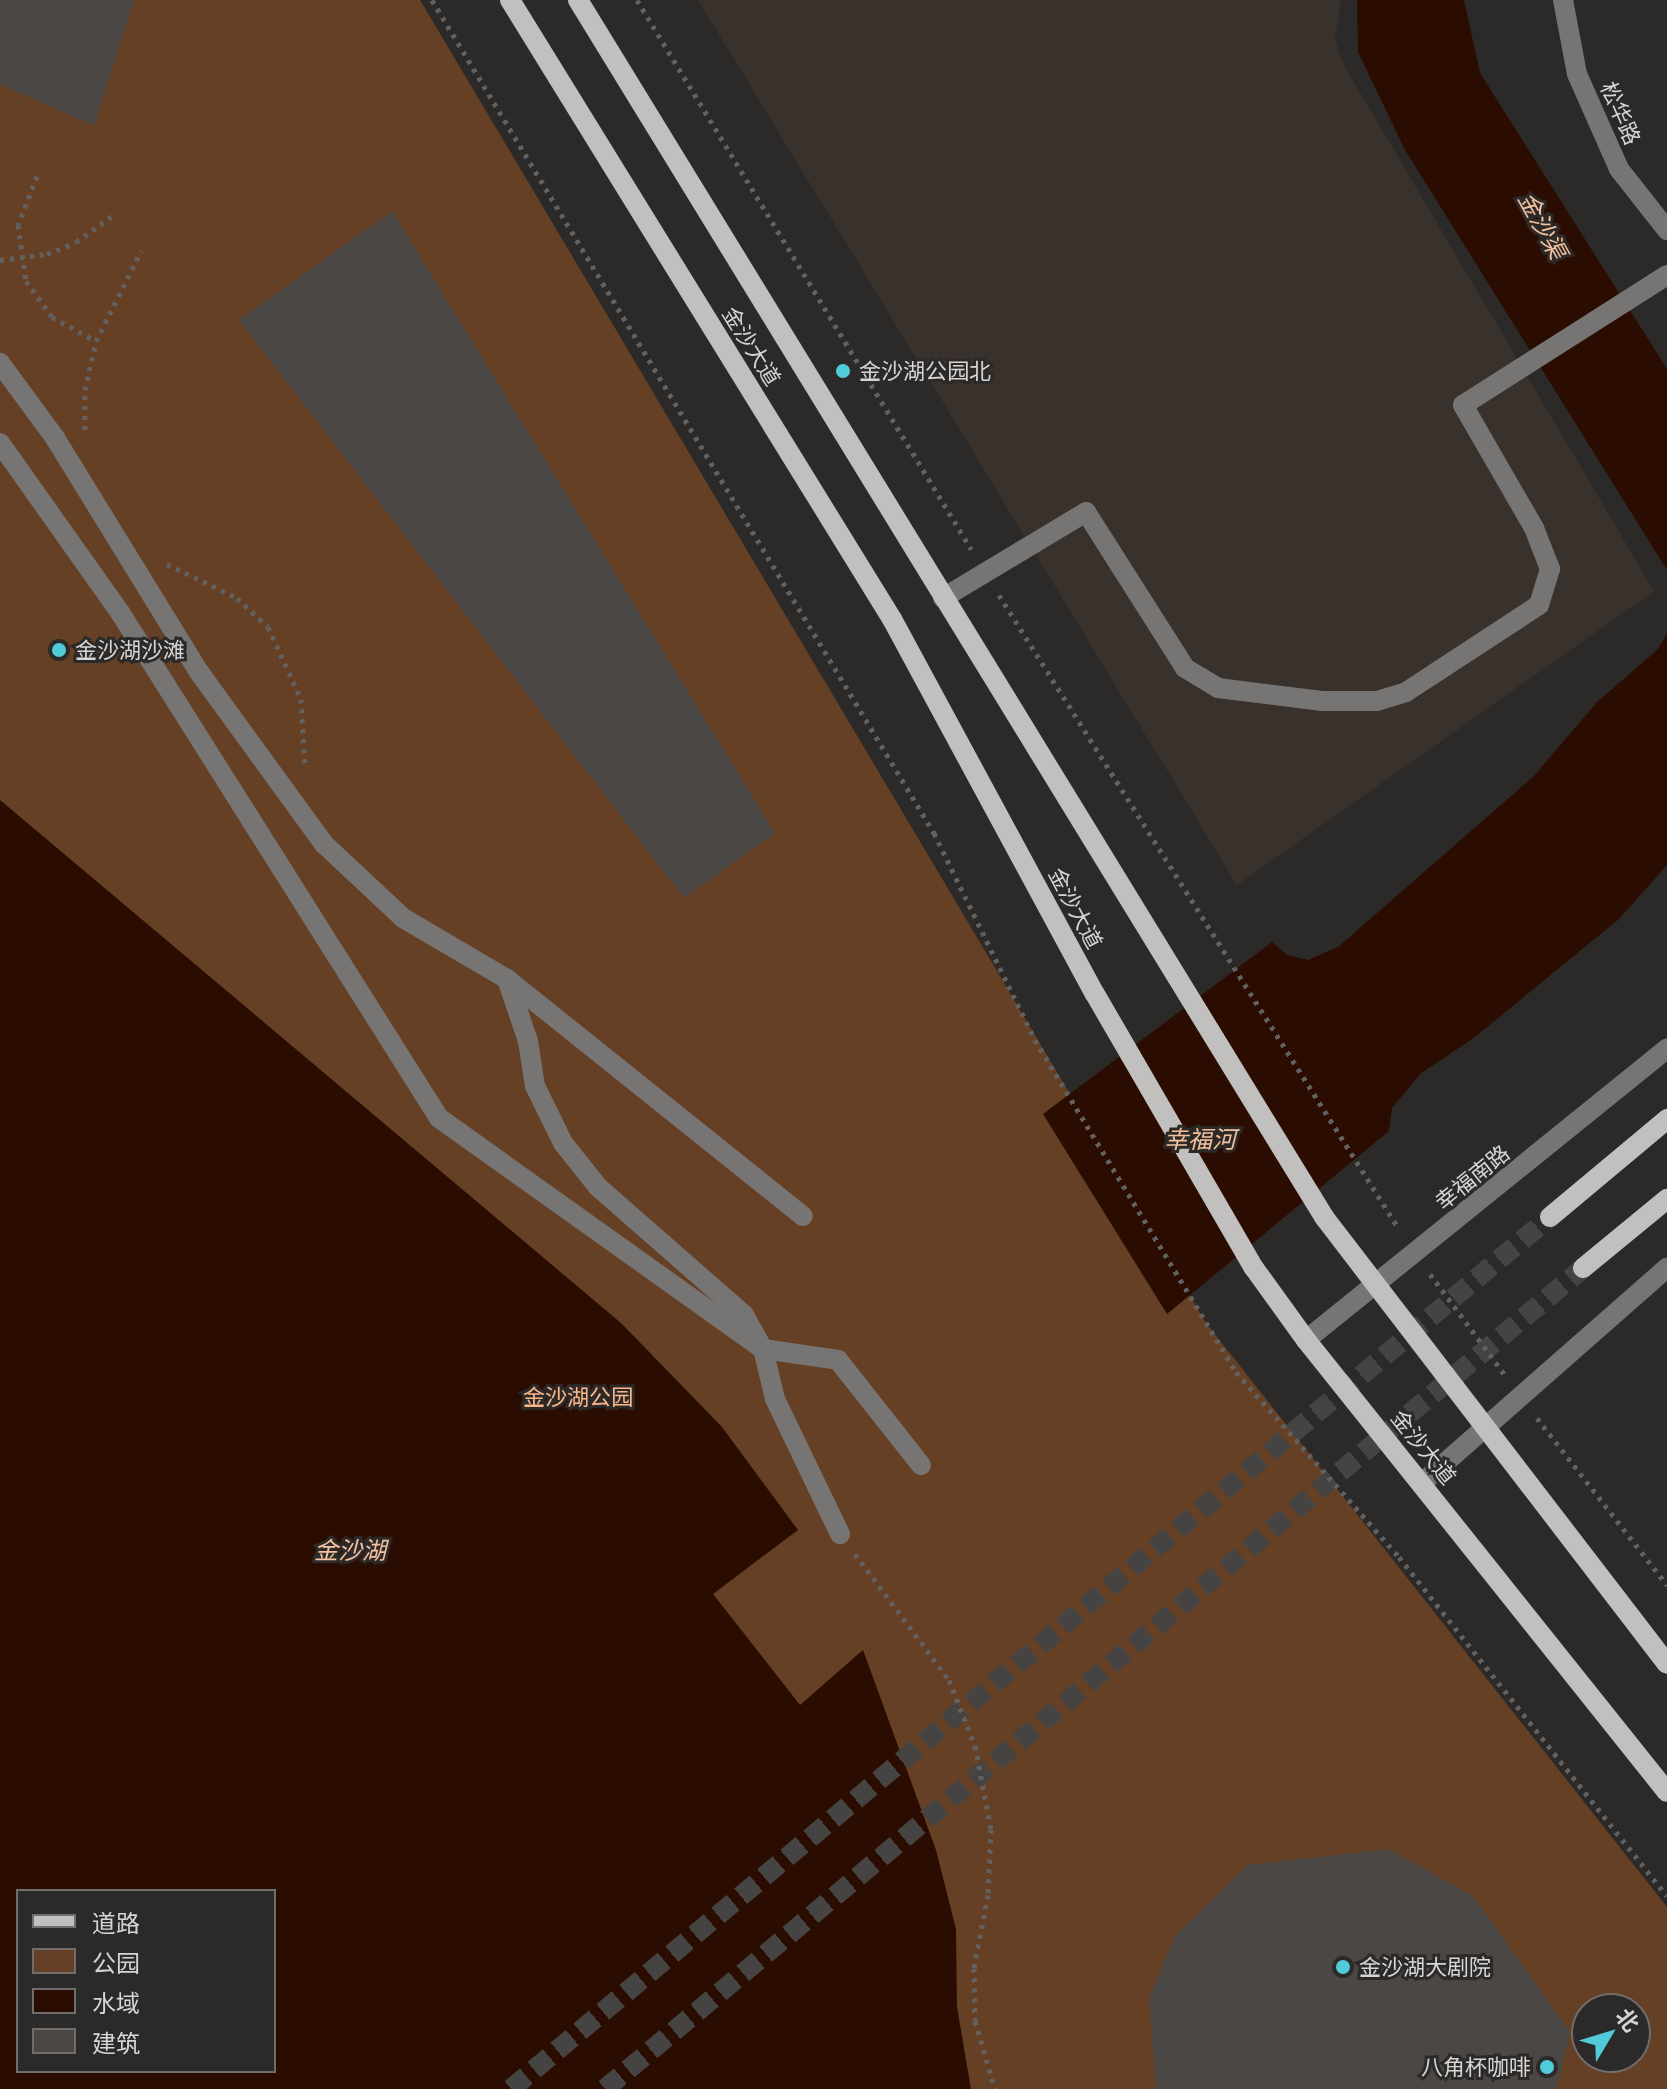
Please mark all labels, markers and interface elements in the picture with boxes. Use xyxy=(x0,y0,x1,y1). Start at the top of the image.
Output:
street label: 松华路 xyxy=(1596,77,1646,149)
water label: 金沙渠 xyxy=(1513,187,1573,263)
street label: 金沙大道 xyxy=(717,302,787,390)
place label: 金沙湖公园北 xyxy=(859,358,991,384)
marker: 金沙湖公园北 xyxy=(834,362,852,380)
place label: 金沙湖沙滩 xyxy=(75,637,185,663)
marker: 金沙湖沙滩 xyxy=(50,641,68,659)
street label: 金沙大道 xyxy=(1044,863,1108,953)
water label: 幸福河 xyxy=(1164,1125,1236,1153)
street label: 幸福南路 xyxy=(1429,1139,1515,1215)
park label: 金沙湖公园 xyxy=(523,1384,633,1410)
street label: 金沙大道 xyxy=(1386,1404,1462,1490)
water label: 金沙湖 xyxy=(314,1536,386,1564)
legend xyxy=(16,1889,276,2073)
text: 道路 xyxy=(92,1906,140,1939)
text: 公园 xyxy=(92,1946,140,1979)
place label: 金沙湖大剧院 xyxy=(1359,1954,1491,1980)
marker: 金沙湖大剧院 xyxy=(1334,1958,1352,1976)
text: 水域 xyxy=(92,1986,140,2019)
north arrow xyxy=(1571,1993,1651,2073)
text: 北 xyxy=(1610,2002,1647,2037)
text: 建筑 xyxy=(92,2026,140,2059)
place label: 八角杯咖啡 xyxy=(1421,2054,1531,2080)
marker: 八角杯咖啡 xyxy=(1538,2058,1556,2076)

